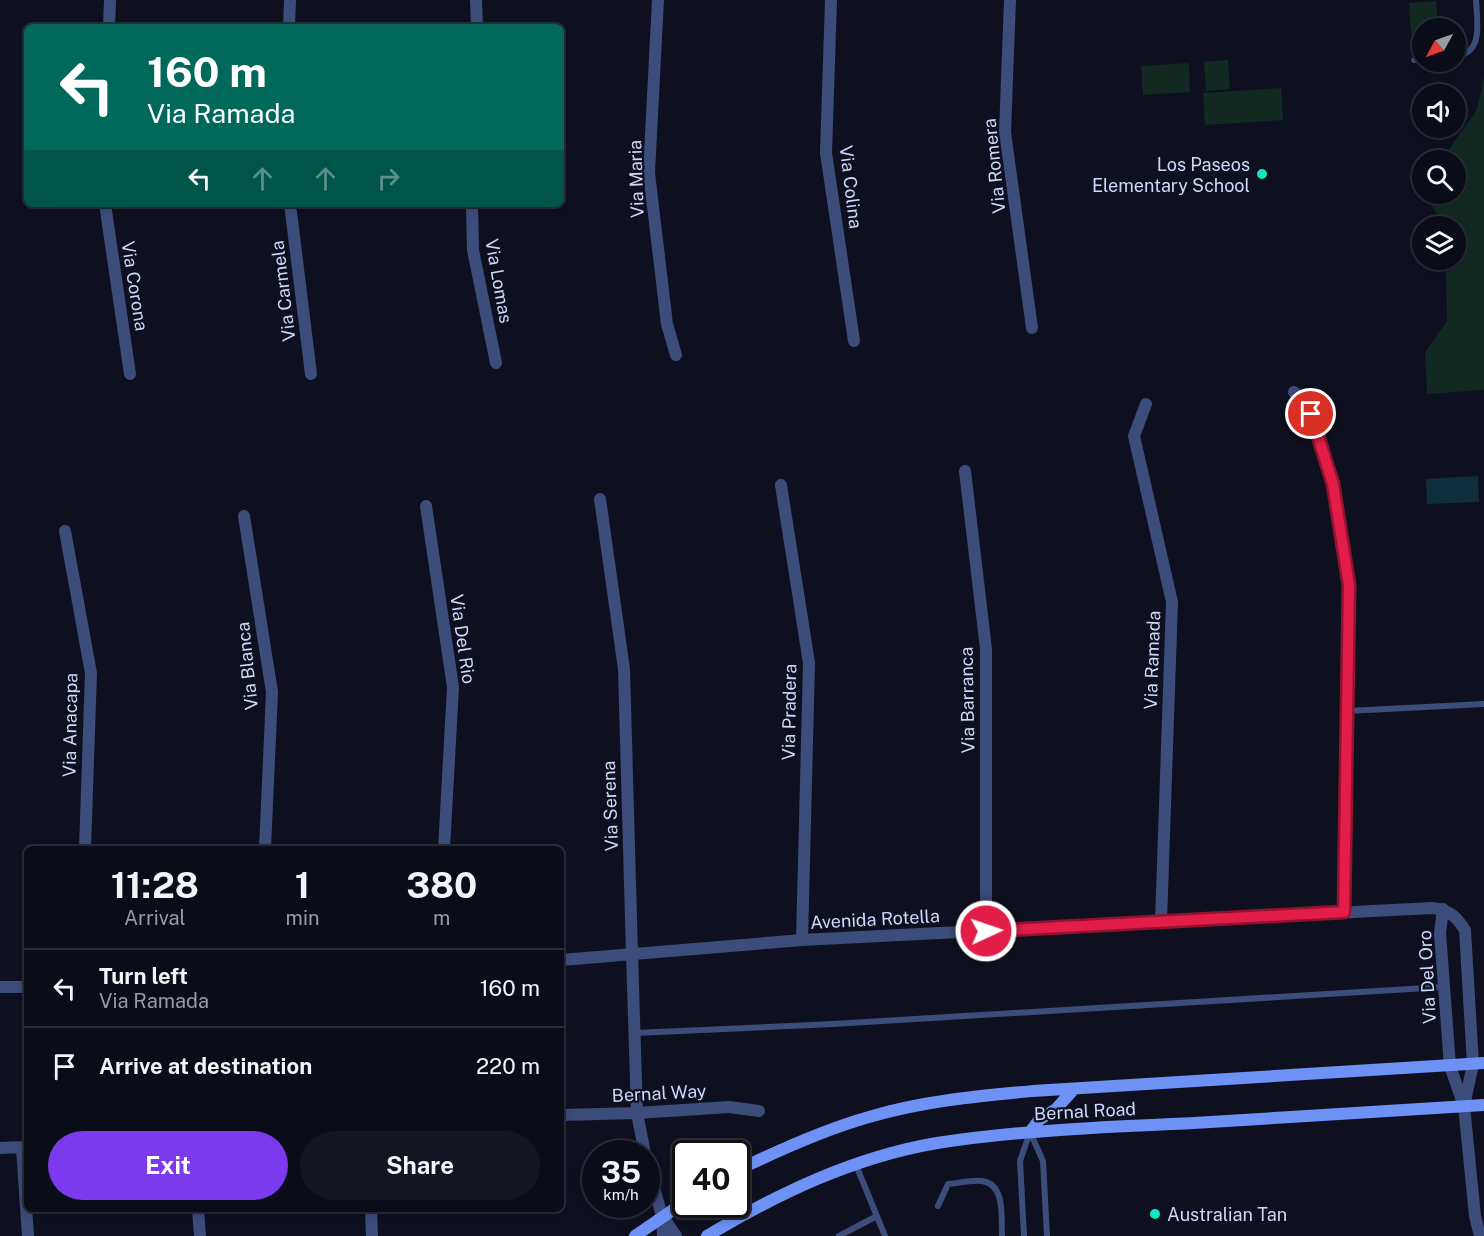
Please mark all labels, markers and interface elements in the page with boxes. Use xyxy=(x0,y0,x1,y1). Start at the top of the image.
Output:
north arrow xyxy=(1412,18,1466,72)
map controls xyxy=(1412,18,1466,270)
text: 160 m xyxy=(147,47,267,96)
icon: left xyxy=(48,48,126,126)
button: sound xyxy=(1412,84,1466,138)
text: Via Ramada xyxy=(147,97,296,129)
street label: Via Romera xyxy=(979,117,1009,215)
street label: Via Maria xyxy=(624,140,648,218)
street label: Via Colina xyxy=(835,144,867,230)
button: search xyxy=(1412,150,1466,204)
place label: Los Paseos Elementary School xyxy=(1092,154,1250,196)
icon: left xyxy=(183,162,216,195)
icon: ahead xyxy=(246,162,279,195)
icon: ahead xyxy=(309,162,342,195)
icon: right xyxy=(372,162,405,195)
marker: Los Paseos Elementary School xyxy=(1255,167,1269,181)
button: layers xyxy=(1412,216,1466,270)
street label: Via Lomas xyxy=(481,237,517,325)
street label: Via Carmela xyxy=(266,239,300,343)
street label: Via Corona xyxy=(118,240,152,332)
pin xyxy=(1285,388,1336,439)
icon: arrive xyxy=(1294,397,1327,430)
street label: Via Del Rio xyxy=(446,593,480,685)
street label: Via Ramada xyxy=(1140,610,1164,710)
street label: Via Blanca xyxy=(232,621,262,711)
street label: Via Barranca xyxy=(956,647,978,753)
street label: Via Pradera xyxy=(778,664,800,760)
street label: Via Anacapa xyxy=(59,673,81,777)
street label: Via Serena xyxy=(598,760,622,852)
text: 11:28 xyxy=(111,864,199,906)
text: 1 xyxy=(295,864,310,906)
text: 380 xyxy=(406,864,477,906)
position arrow xyxy=(954,899,1018,963)
street label: Avenida Rotella xyxy=(810,905,940,933)
text: Arrival xyxy=(124,906,186,930)
text: min xyxy=(286,906,320,930)
text: m xyxy=(433,906,450,930)
street label: Via Del Oro xyxy=(1414,930,1440,1024)
text: Turn left xyxy=(99,963,188,989)
icon: left xyxy=(48,972,81,1005)
text: 160 m xyxy=(480,975,540,1001)
text: Via Ramada xyxy=(99,989,209,1013)
icon: arrive xyxy=(48,1050,81,1083)
text: Arrive at destination xyxy=(99,1053,312,1079)
text: 220 m xyxy=(476,1053,540,1079)
street label: Bernal Way xyxy=(611,1080,707,1106)
street label: Bernal Road xyxy=(1033,1098,1137,1124)
button: Exit xyxy=(48,1131,288,1200)
button: Share xyxy=(300,1131,540,1200)
speed limit sign: 40 xyxy=(672,1140,750,1218)
text: 35 xyxy=(601,1154,641,1190)
text: km/h xyxy=(603,1186,639,1203)
place label: Australian Tan xyxy=(1167,1204,1287,1225)
marker: Australian Tan xyxy=(1148,1207,1162,1221)

